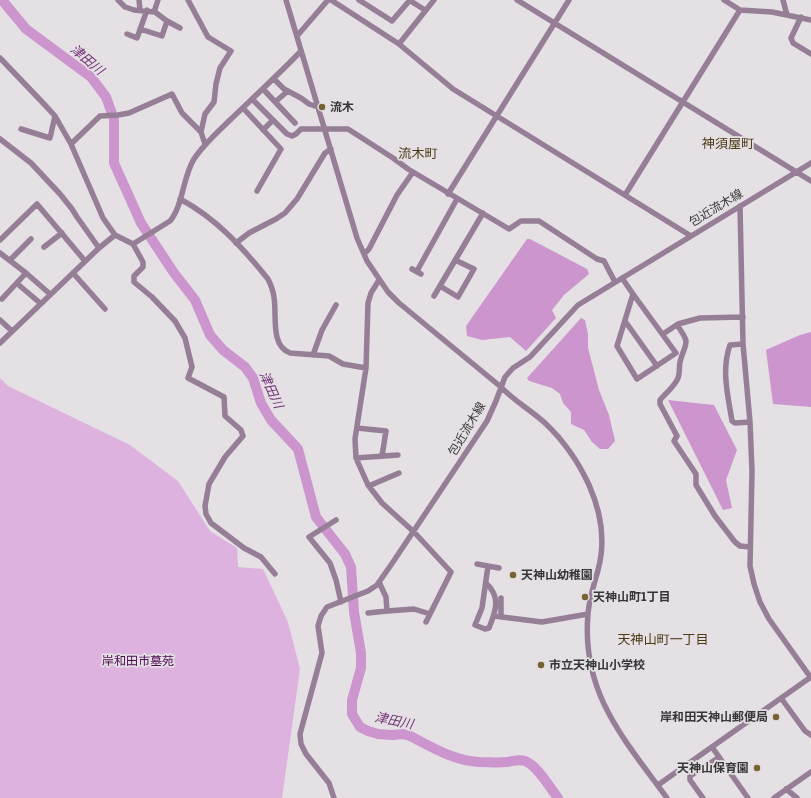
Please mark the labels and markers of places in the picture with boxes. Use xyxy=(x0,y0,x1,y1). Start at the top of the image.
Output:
place label: 流木 xyxy=(330,100,354,114)
marker: 流木 xyxy=(317,102,327,112)
place label: 天神山幼稚園 xyxy=(521,568,593,582)
marker: 天神山幼稚園 xyxy=(508,570,518,580)
place label: 天神山町1丁目 xyxy=(593,590,671,604)
marker: 天神山町1丁目 xyxy=(580,592,590,602)
place label: 市立天神山小学校 xyxy=(549,658,645,672)
marker: 市立天神山小学校 xyxy=(536,660,546,670)
place label: 岸和田天神山郵便局 xyxy=(660,710,768,724)
marker: 岸和田天神山郵便局 xyxy=(771,712,781,722)
place label: 天神山保育園 xyxy=(677,761,749,775)
marker: 天神山保育園 xyxy=(752,763,762,773)

